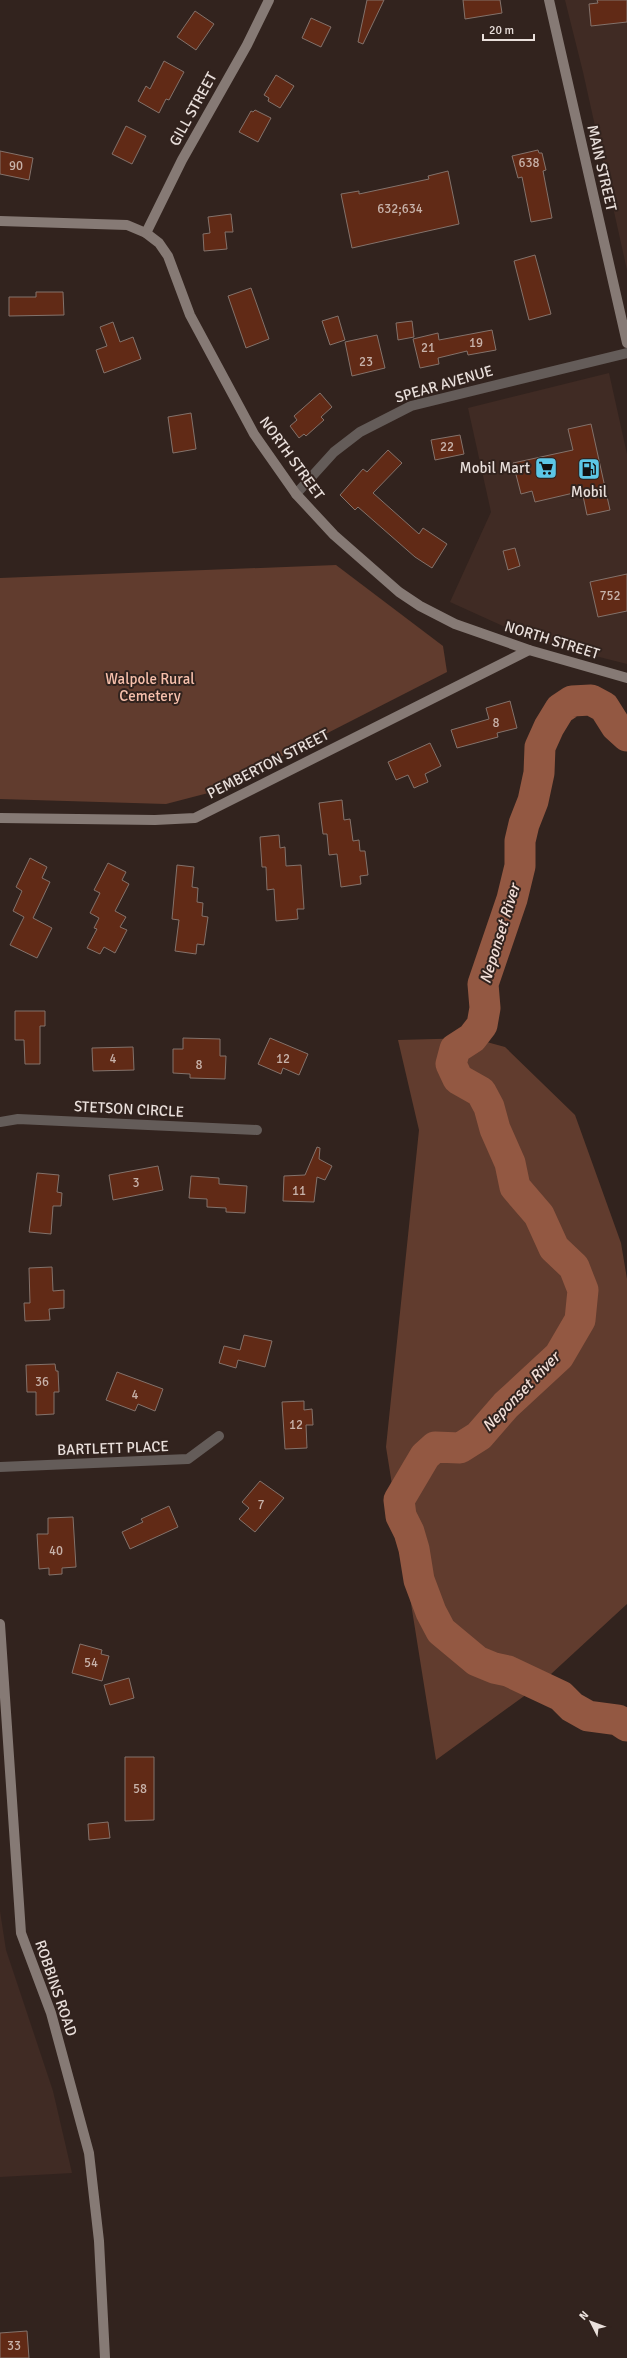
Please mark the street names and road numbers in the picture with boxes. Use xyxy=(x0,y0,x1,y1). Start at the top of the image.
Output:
street label: GILL STREET xyxy=(165,69,221,149)
street label: MAIN STREET xyxy=(583,123,621,213)
street label: SPEAR AVENUE xyxy=(393,361,495,407)
street label: NORTH STREET xyxy=(256,413,329,504)
street label: NORTH STREET xyxy=(502,617,602,663)
street label: PEMBERTON STREET xyxy=(204,725,333,803)
street label: STETSON CIRCLE xyxy=(73,1097,185,1121)
street label: BARTLETT PLACE xyxy=(57,1437,169,1459)
street label: ROBBINS ROAD xyxy=(31,1938,81,2038)

